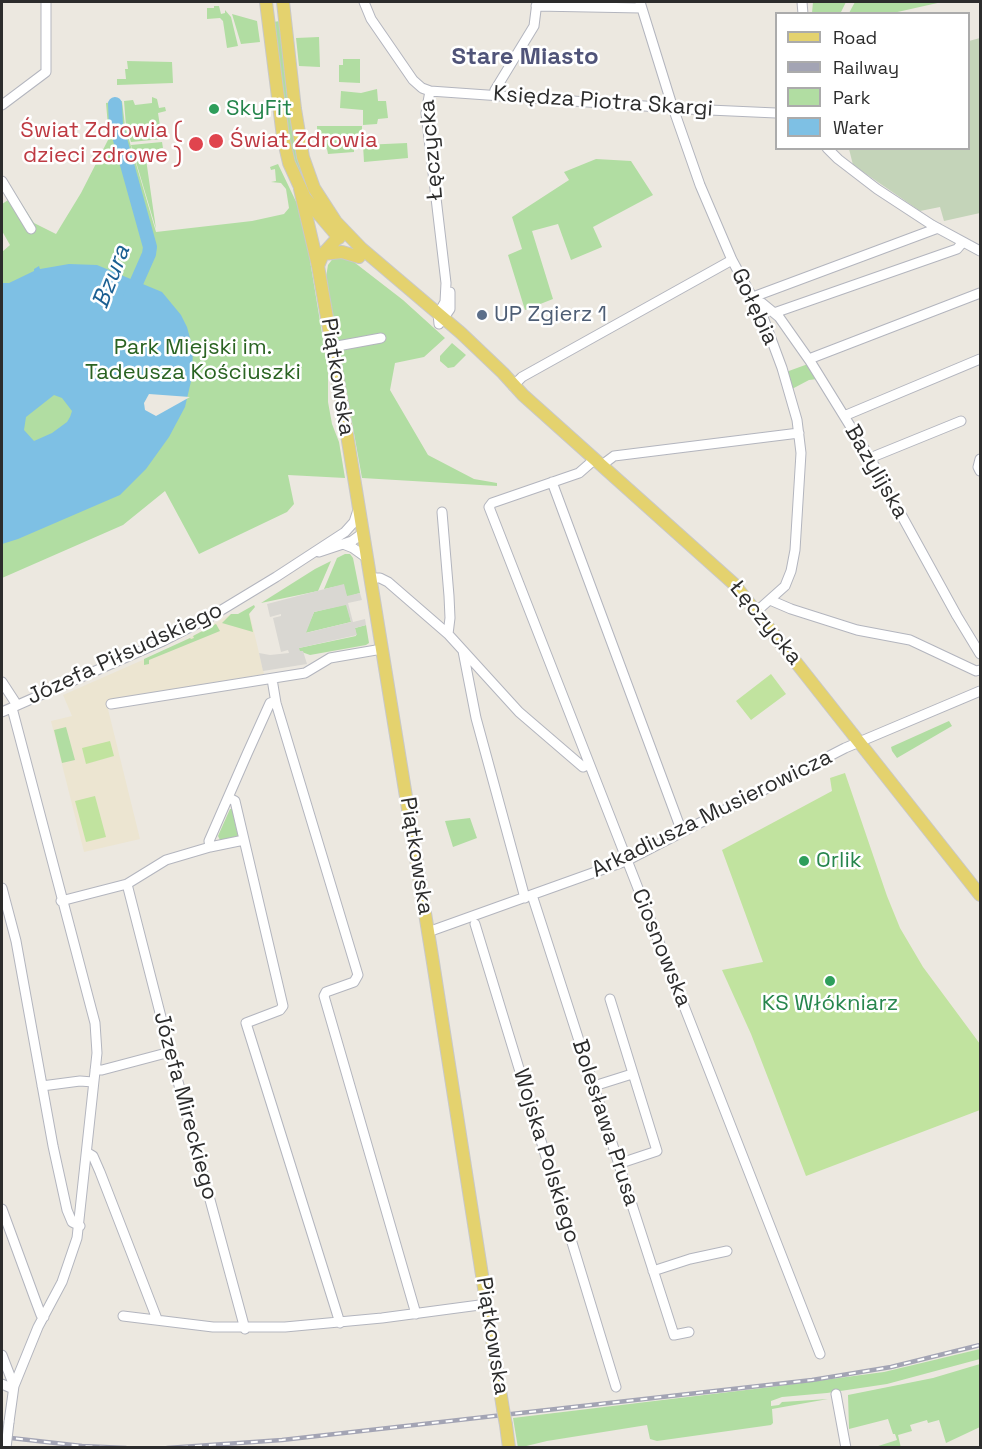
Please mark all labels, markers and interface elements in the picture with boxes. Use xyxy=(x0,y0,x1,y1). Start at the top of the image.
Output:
legend xyxy=(775,12,970,150)
text: Road xyxy=(833,26,877,49)
district label: Stare Miasto xyxy=(451,43,599,71)
text: Railway xyxy=(833,56,899,79)
street label: Księdza Piotra Skargi xyxy=(492,81,714,123)
text: Park xyxy=(833,86,870,109)
place label: SkyFit xyxy=(226,96,292,122)
street label: Łęczycka xyxy=(414,98,450,202)
marker: SkyFit xyxy=(207,102,221,116)
text: Water xyxy=(833,116,884,139)
place label: Świat Zdrowia ( dzieci zdrowe ) xyxy=(20,118,182,170)
place label: Świat Zdrowia xyxy=(230,128,378,154)
marker: Świat Zdrowia xyxy=(207,132,225,150)
marker: Świat Zdrowia ( dzieci zdrowe ) xyxy=(187,135,205,153)
water label: Bzura xyxy=(87,241,137,313)
street label: Gołębia xyxy=(725,265,783,349)
place label: UP Zgierz 1 xyxy=(494,302,607,328)
marker: UP Zgierz 1 xyxy=(475,308,489,322)
street label: Piątkowska xyxy=(315,316,359,438)
park label: Park Miejski im. Tadeusza Kościuszki xyxy=(85,335,301,386)
street label: Bazylijska xyxy=(839,420,913,524)
street label: Łęczycka xyxy=(723,575,807,671)
street label: Józefa Piłsudskiego xyxy=(23,597,227,711)
street label: Arkadiusza Musierowicza xyxy=(588,744,836,884)
street label: Piątkowska xyxy=(394,795,438,917)
place label: Orlik xyxy=(816,848,862,874)
marker: Orlik xyxy=(797,854,811,868)
street label: Ciosnowska xyxy=(625,885,697,1011)
marker: KS Włókniarz xyxy=(823,974,837,988)
place label: KS Włókniarz xyxy=(762,991,898,1017)
street label: Józefa Mireckiego xyxy=(147,1009,223,1203)
street label: Bolesława Prusa xyxy=(566,1036,644,1210)
street label: Wojska Polskiego xyxy=(507,1066,585,1246)
street label: Piątkowska xyxy=(470,1275,514,1397)

